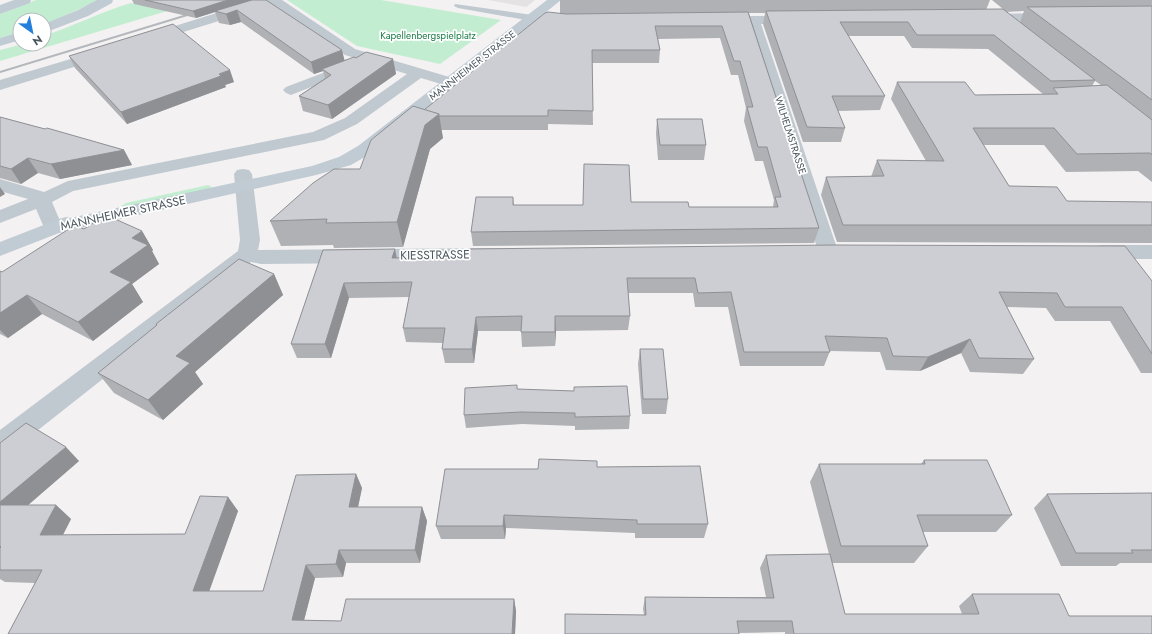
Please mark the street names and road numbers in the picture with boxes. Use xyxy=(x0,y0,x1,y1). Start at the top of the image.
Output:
street label: MANNHEIMER STRASSE xyxy=(426,27,519,104)
street label: WILHELMSTRASSE xyxy=(771,94,810,176)
street label: MANNHEIMER STRASSE xyxy=(59,191,187,235)
street label: KIESSTRASSE xyxy=(400,245,470,265)

